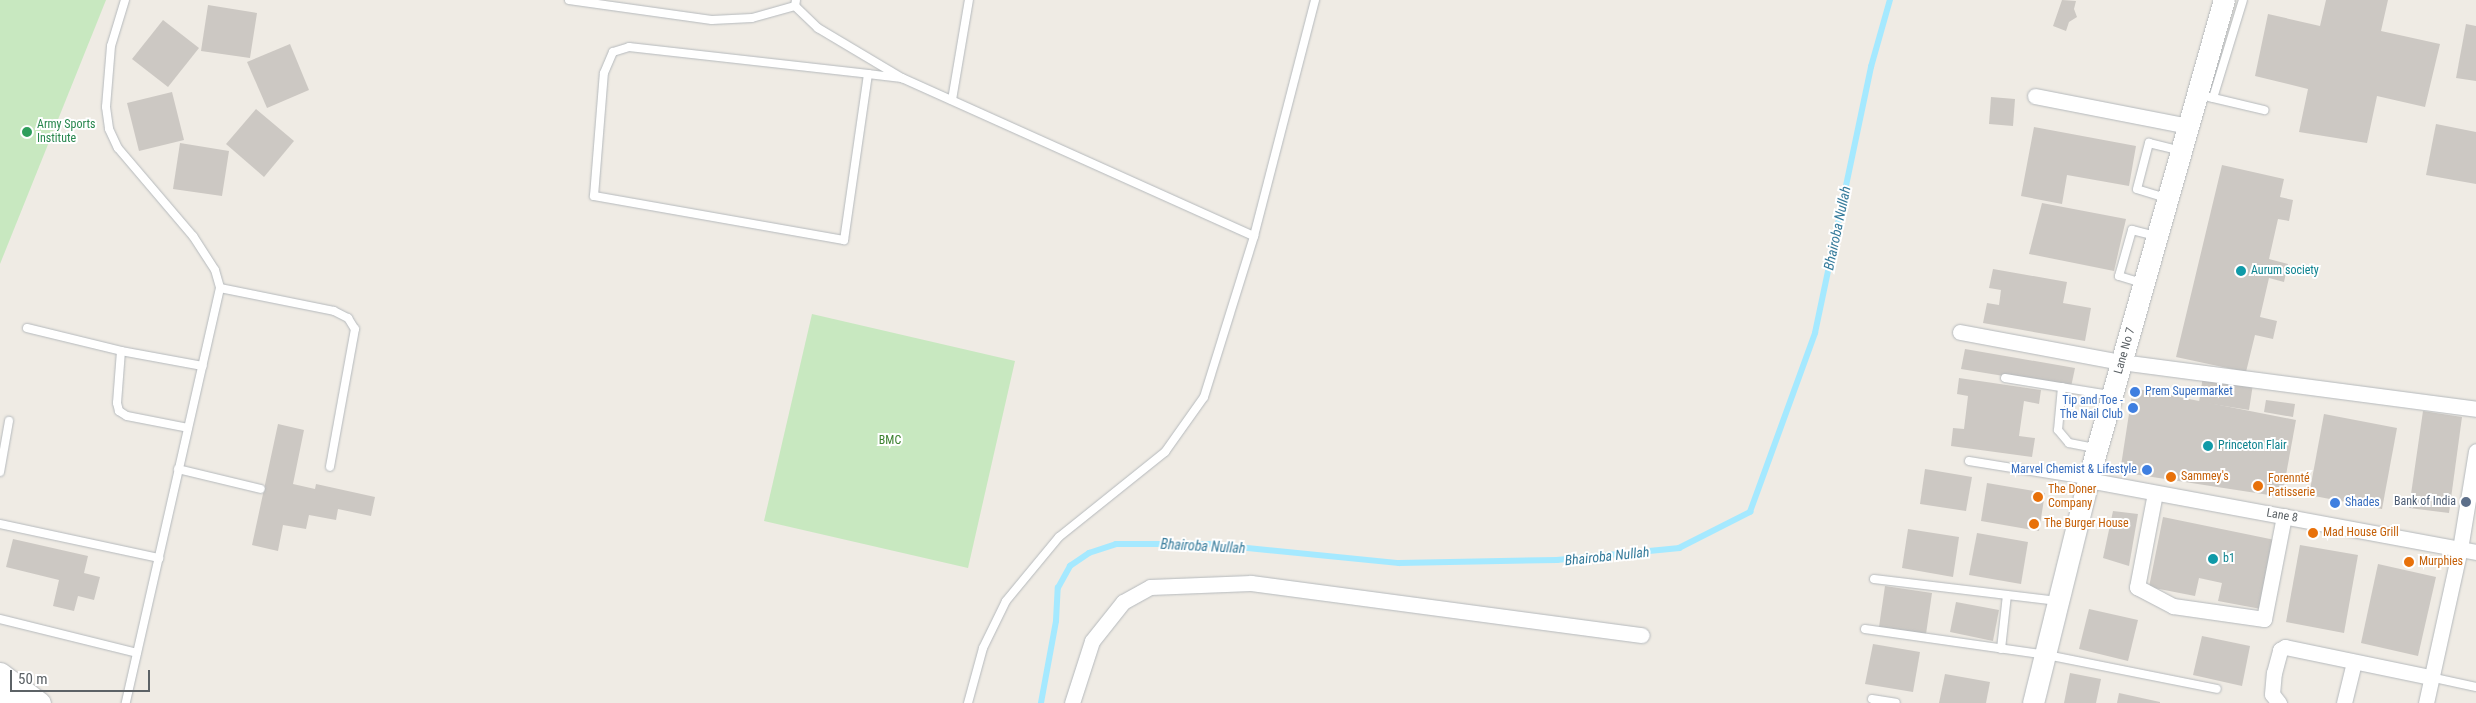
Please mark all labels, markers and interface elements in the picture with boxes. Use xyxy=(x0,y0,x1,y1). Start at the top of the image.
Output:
place label: Army Sports Institute xyxy=(37,118,96,146)
marker: Army Sports Institute xyxy=(21,126,33,138)
water label: Bhairoba Nullah xyxy=(1820,185,1854,271)
place label: Aurum society xyxy=(2251,264,2319,278)
marker: Aurum society xyxy=(2235,265,2247,277)
street label: Lane No 7 xyxy=(2111,326,2139,376)
place label: Prem Supermarket xyxy=(2145,385,2233,399)
marker: Prem Supermarket xyxy=(2129,386,2141,398)
place label: Tip and Toe - The Nail Club xyxy=(2060,394,2123,422)
marker: Tip and Toe - The Nail Club xyxy=(2127,402,2139,414)
park label: BMC xyxy=(879,434,901,448)
place label: Princeton Flair xyxy=(2218,439,2287,453)
marker: Princeton Flair xyxy=(2202,440,2214,452)
place label: Marvel Chemist & Lifestyle xyxy=(2011,463,2137,477)
marker: Marvel Chemist & Lifestyle xyxy=(2141,464,2153,476)
place label: Sammey's xyxy=(2181,470,2229,484)
marker: Sammey's xyxy=(2165,471,2177,483)
place label: Forennté Patisserie xyxy=(2268,472,2315,500)
marker: Forennté Patisserie xyxy=(2252,480,2264,492)
place label: The Doner Company xyxy=(2048,483,2096,511)
marker: The Doner Company xyxy=(2032,491,2044,503)
place label: Bank of India xyxy=(2394,495,2456,509)
place label: Shades xyxy=(2345,496,2380,510)
marker: Bank of India xyxy=(2460,496,2472,508)
marker: Shades xyxy=(2329,497,2341,509)
street label: Lane 8 xyxy=(2265,506,2299,526)
place label: The Burger House xyxy=(2044,517,2129,531)
marker: The Burger House xyxy=(2028,518,2040,530)
place label: Mad House Grill xyxy=(2323,526,2399,540)
marker: Mad House Grill xyxy=(2307,527,2319,539)
water label: Bhairoba Nullah xyxy=(1160,535,1246,557)
water label: Bhairoba Nullah xyxy=(1564,543,1650,569)
place label: b1 xyxy=(2223,552,2235,566)
marker: b1 xyxy=(2207,553,2219,565)
place label: Murphies xyxy=(2419,555,2463,569)
marker: Murphies xyxy=(2403,556,2415,568)
scale bar xyxy=(12,660,152,692)
text: 50 m xyxy=(18,670,48,688)

